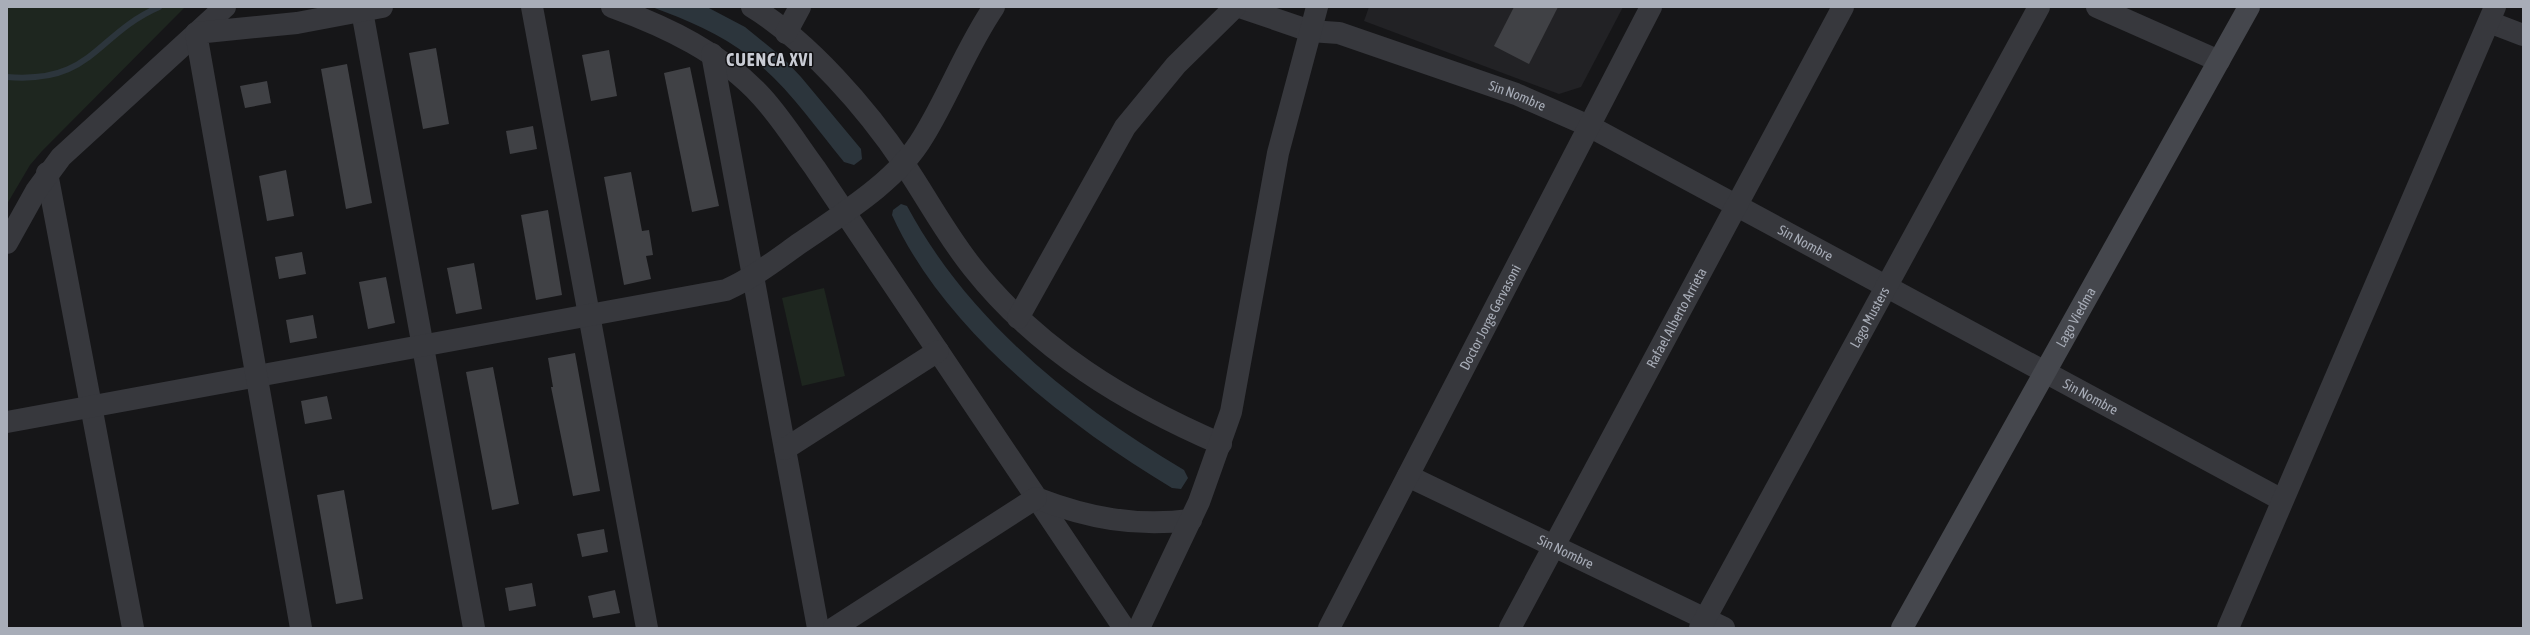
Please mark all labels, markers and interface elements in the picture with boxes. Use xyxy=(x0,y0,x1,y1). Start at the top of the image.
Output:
district label: CUENCA XVI xyxy=(726,49,814,70)
street label: Sin Nombre xyxy=(1487,77,1548,114)
street label: Sin Nombre xyxy=(1775,222,1836,264)
street label: Doctor Jorge Gervasoni xyxy=(1456,262,1524,373)
street label: Rafael Alberto Arrieta xyxy=(1643,265,1710,371)
street label: Lago Musters xyxy=(1847,284,1893,350)
street label: Lago Viedma xyxy=(2053,285,2099,350)
street label: Sin Nombre xyxy=(2060,375,2121,418)
street label: Sin Nombre xyxy=(1535,532,1596,572)

